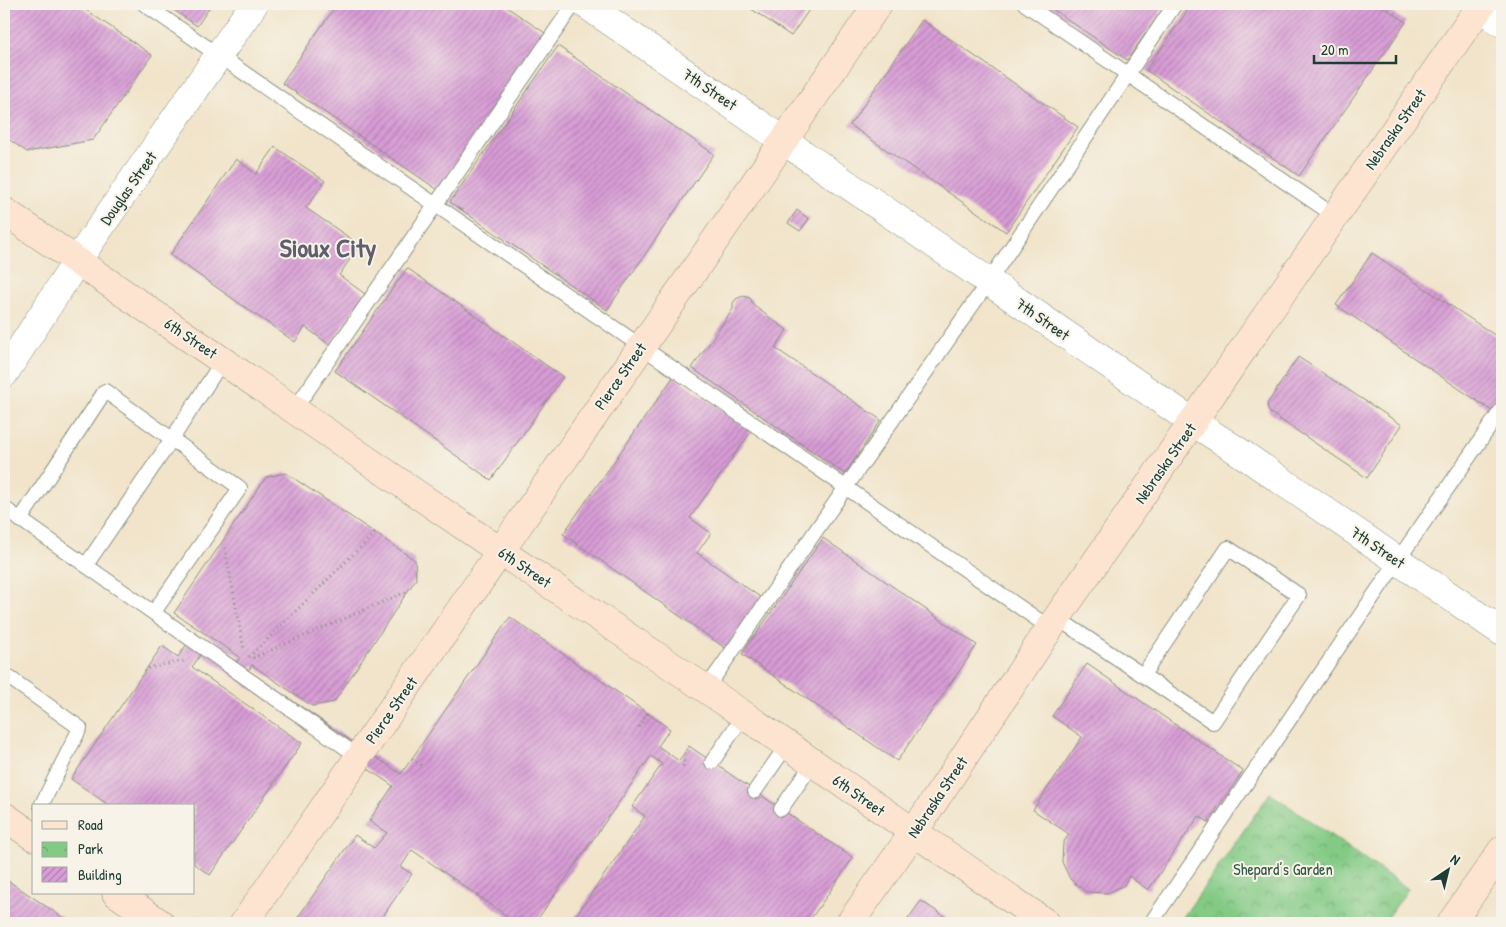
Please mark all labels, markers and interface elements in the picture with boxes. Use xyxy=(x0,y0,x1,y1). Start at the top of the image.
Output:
scale bar xyxy=(1314,32,1396,64)
text: 20 m xyxy=(1321,39,1348,60)
street label: 7th Street xyxy=(679,63,742,115)
street label: Nebraska Street xyxy=(1359,84,1431,174)
street label: Douglas Street xyxy=(95,146,162,229)
district label: Sioux City xyxy=(280,230,376,266)
street label: 7th Street xyxy=(1012,292,1075,346)
street label: 6th Street xyxy=(160,312,222,364)
street label: Pierce Street xyxy=(589,338,651,414)
street label: Nebraska Street xyxy=(1129,418,1201,508)
street label: 7th Street xyxy=(1347,521,1410,573)
street label: 6th Street xyxy=(494,541,556,593)
street label: Pierce Street xyxy=(360,672,422,748)
street label: Nebraska Street xyxy=(902,752,973,842)
street label: 6th Street xyxy=(828,769,890,821)
legend xyxy=(32,804,195,894)
text: Road xyxy=(78,814,103,835)
text: Park xyxy=(78,838,103,859)
north arrow xyxy=(1424,844,1474,894)
text: N xyxy=(1447,849,1465,869)
park label: Shepard’s Garden xyxy=(1233,858,1333,880)
text: Building xyxy=(78,864,122,885)

